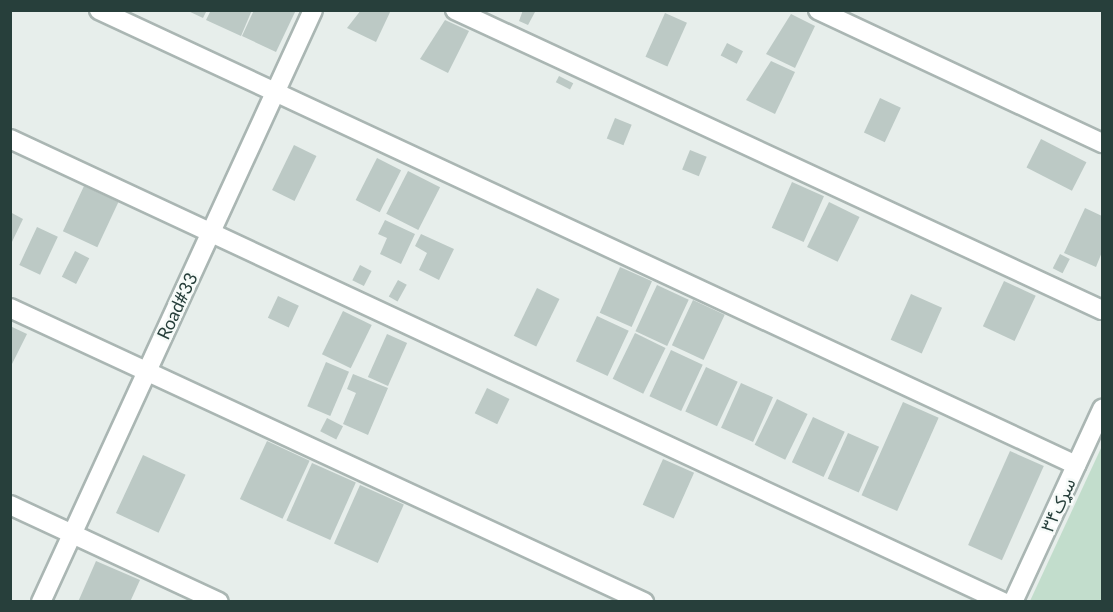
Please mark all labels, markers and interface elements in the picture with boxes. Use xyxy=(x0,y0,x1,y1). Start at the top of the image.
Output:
street label: Road#33 xyxy=(152,269,202,343)
street label: ۳۴سړک xyxy=(1036,475,1080,535)

